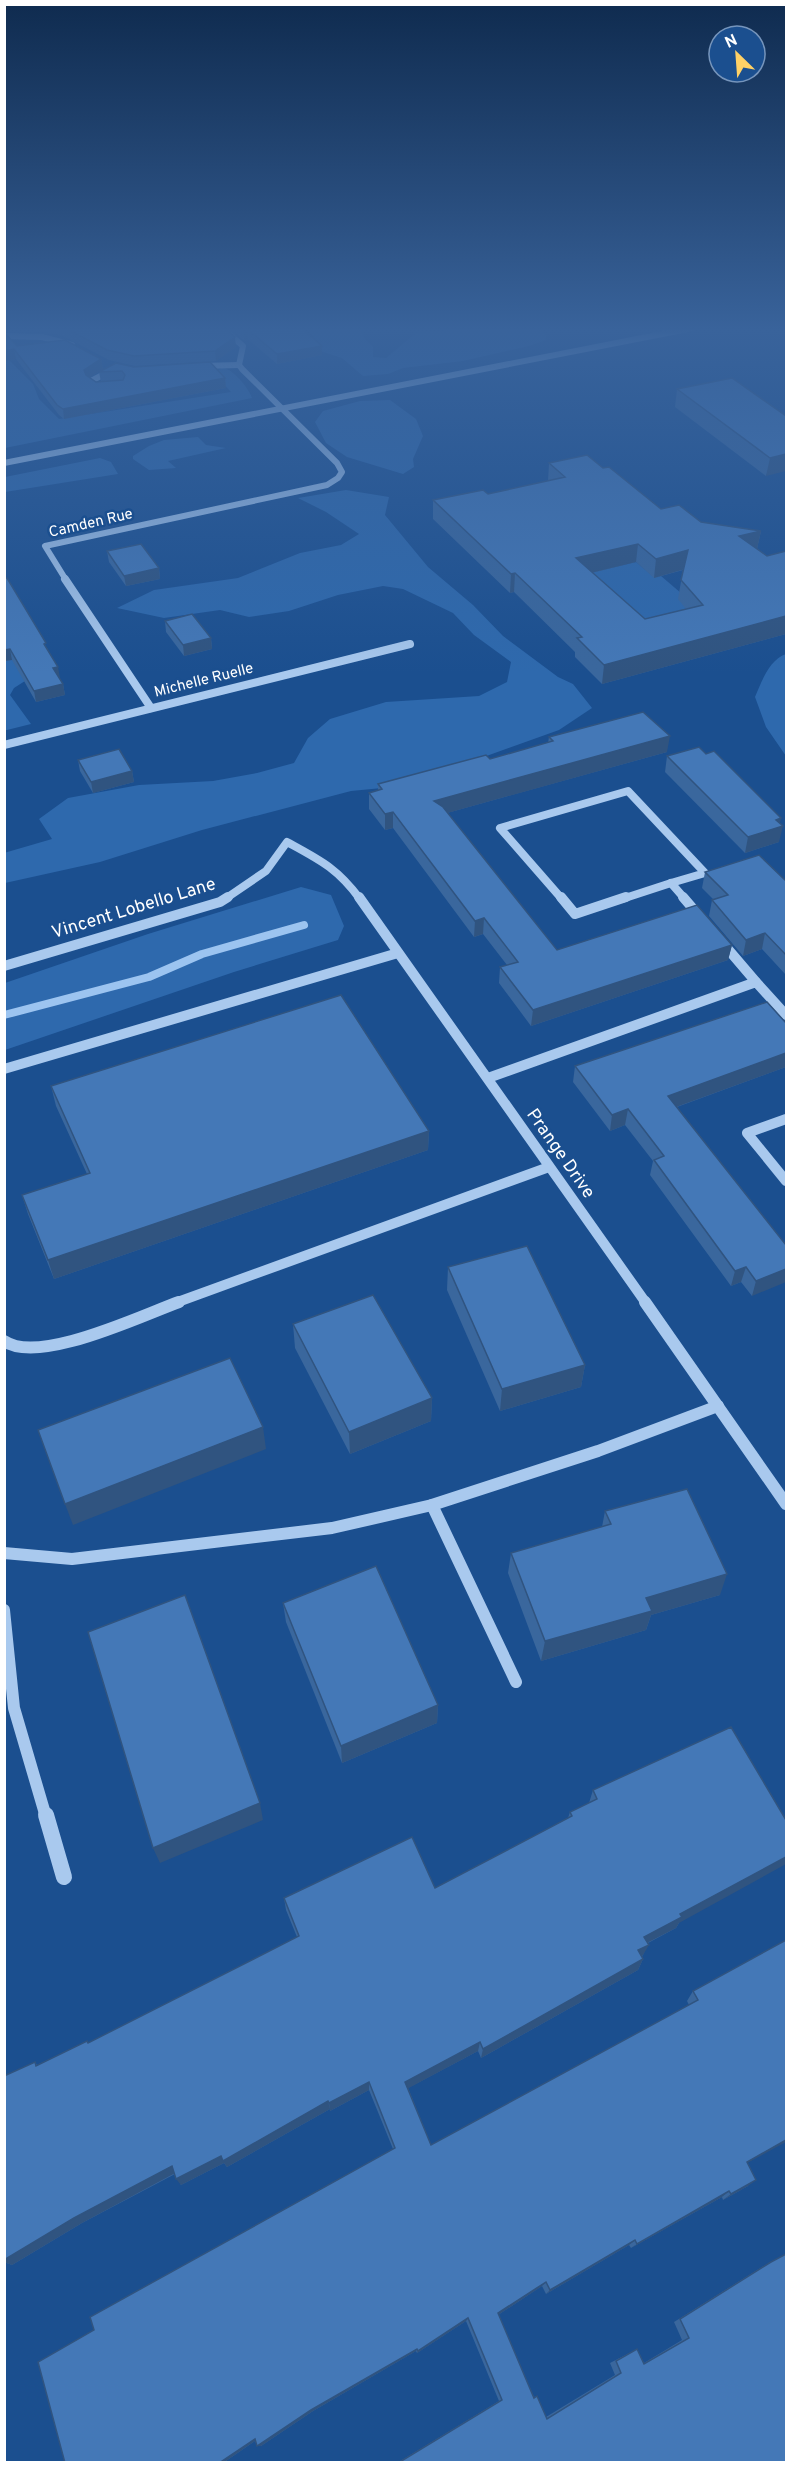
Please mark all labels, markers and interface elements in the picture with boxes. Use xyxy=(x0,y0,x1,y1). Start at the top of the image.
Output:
north arrow xyxy=(707,24,767,84)
text: N xyxy=(722,31,741,54)
street label: Camden Rue xyxy=(47,505,135,543)
street label: Michelle Ruelle xyxy=(152,659,256,703)
street label: Vincent Lobello Lane xyxy=(49,873,219,945)
street label: Prange Drive xyxy=(521,1105,599,1203)

